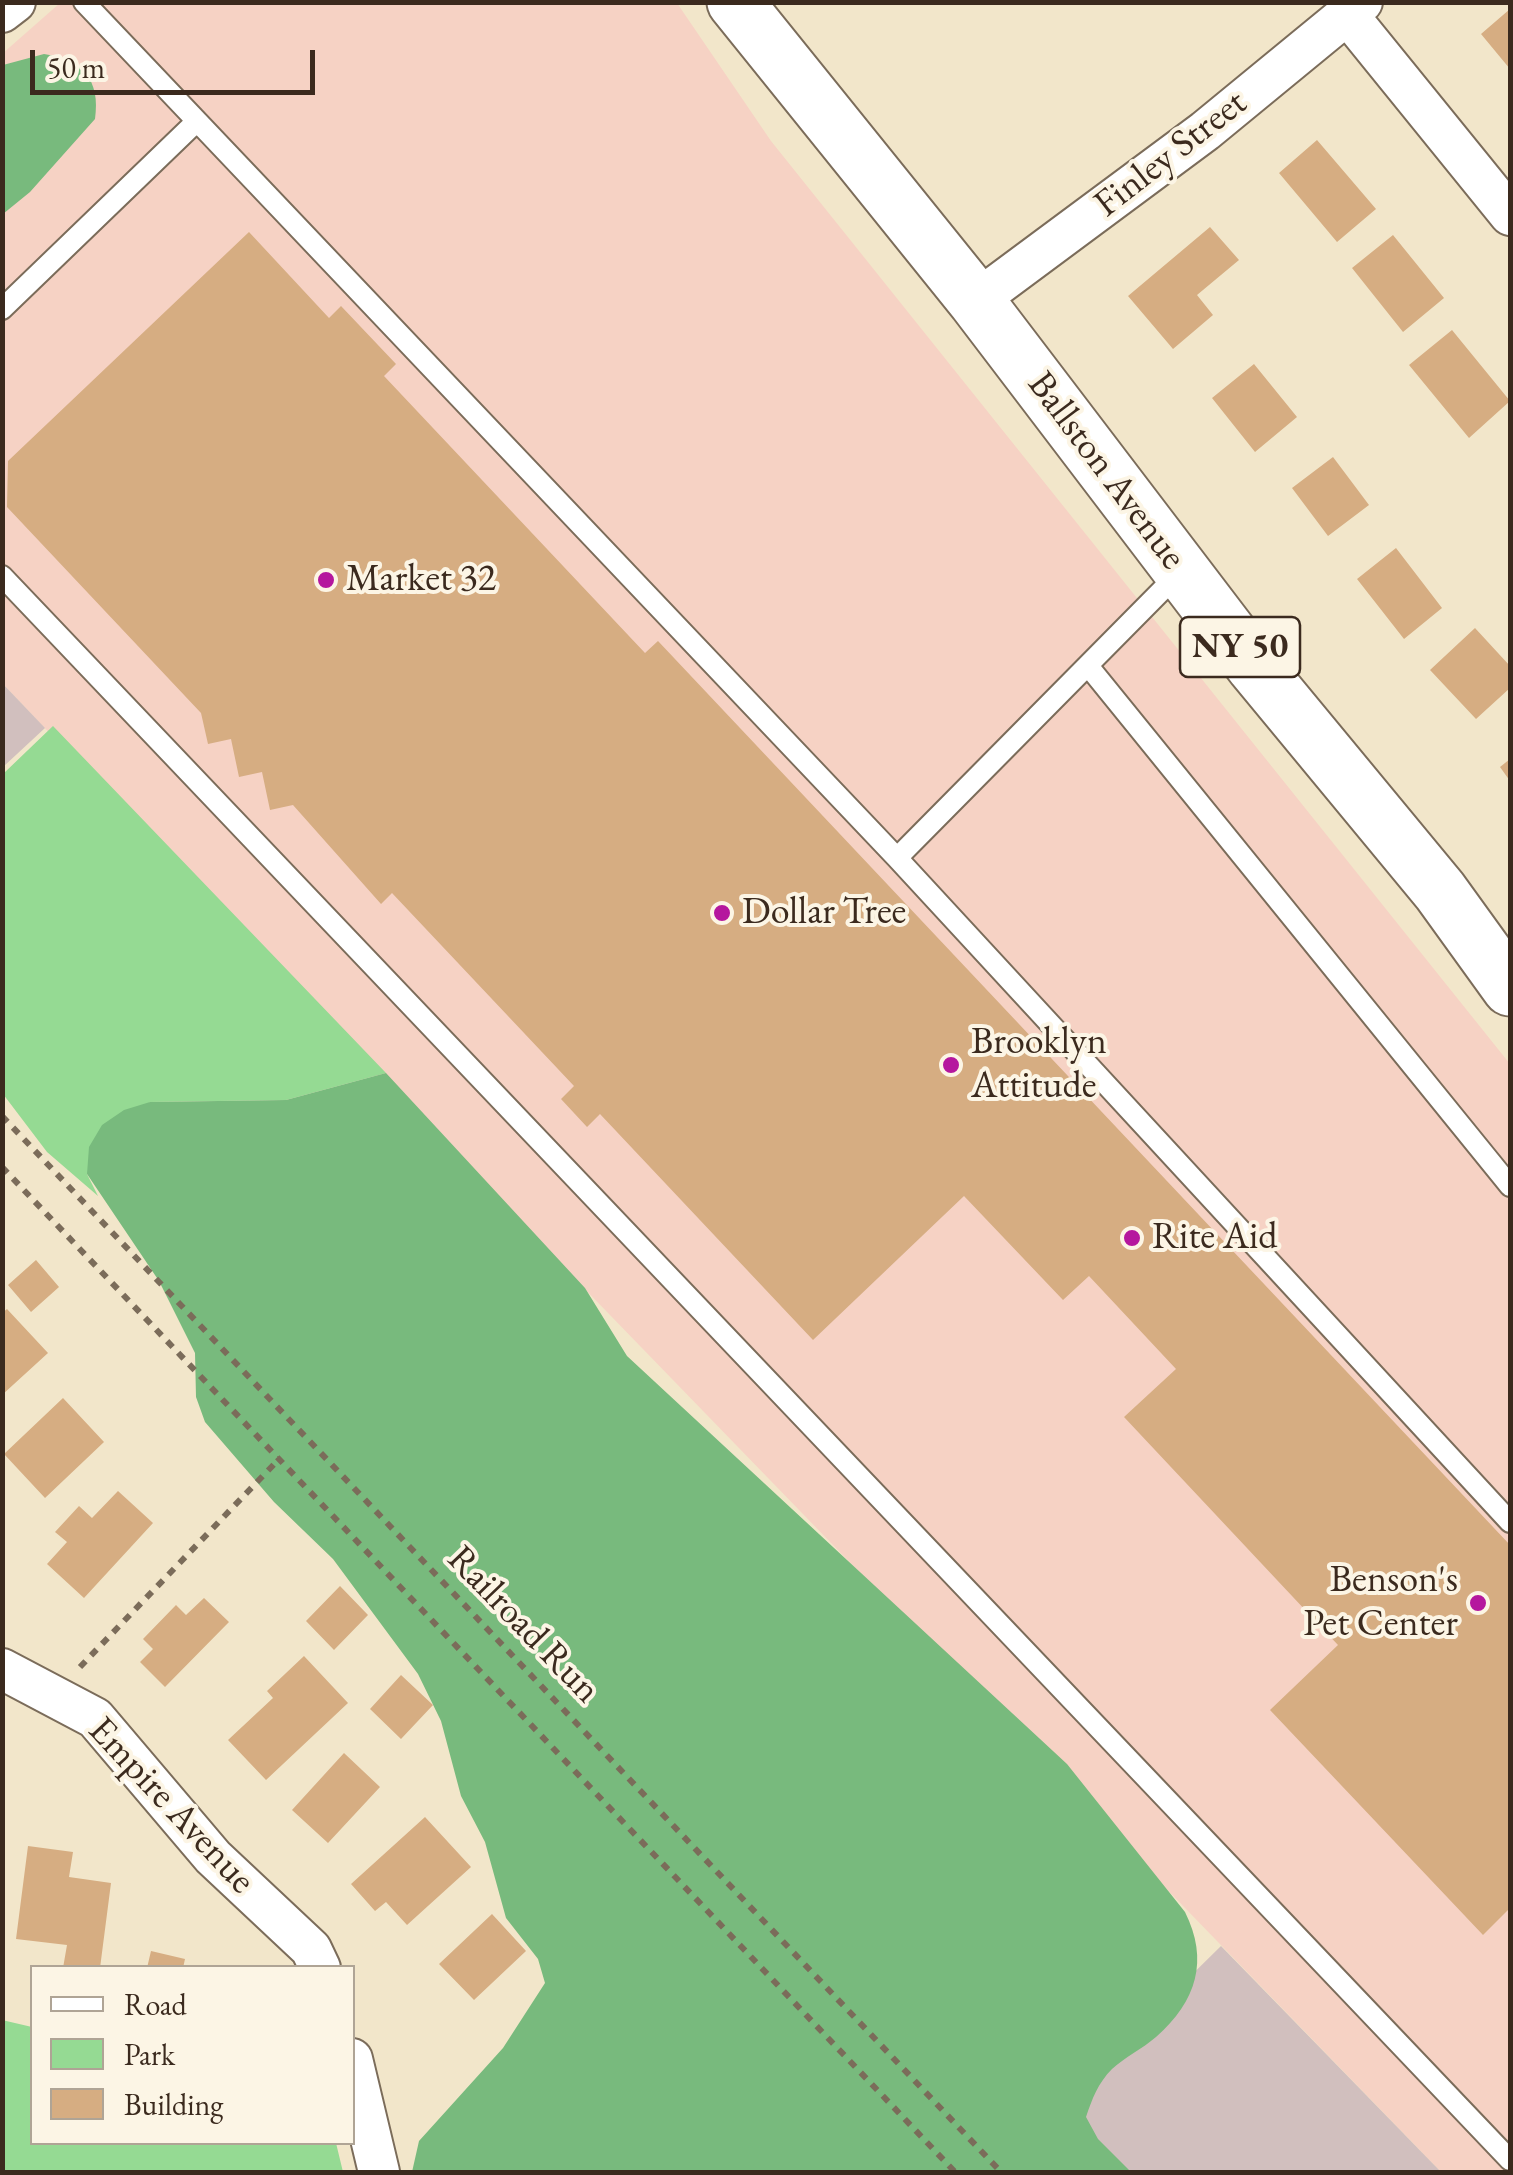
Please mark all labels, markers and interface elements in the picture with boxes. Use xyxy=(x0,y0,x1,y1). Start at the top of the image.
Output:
scale bar xyxy=(35,30,320,92)
text: 50 m xyxy=(47,48,105,87)
street label: Finley Street xyxy=(1086,80,1256,228)
street label: Ballston Avenue xyxy=(1017,363,1195,579)
place label: Market 32 xyxy=(346,557,496,603)
marker: Market 32 xyxy=(315,569,337,591)
road number: NY 50 xyxy=(1180,617,1300,677)
place label: Dollar Tree xyxy=(742,890,906,936)
marker: Dollar Tree xyxy=(711,902,733,924)
place label: Brooklyn Attitude xyxy=(971,1020,1107,1110)
marker: Brooklyn Attitude xyxy=(940,1054,962,1076)
place label: Rite Aid xyxy=(1152,1215,1278,1261)
marker: Rite Aid xyxy=(1121,1227,1143,1249)
street label: Railroad Run xyxy=(437,1537,609,1713)
place label: Benson's Pet Center xyxy=(1303,1558,1458,1648)
marker: Benson's Pet Center xyxy=(1467,1592,1489,1614)
street label: Empire Avenue xyxy=(78,1708,264,1904)
legend xyxy=(30,1965,355,2145)
text: Road xyxy=(124,1985,187,2024)
text: Park xyxy=(124,2035,175,2074)
text: Building xyxy=(124,2085,223,2124)

